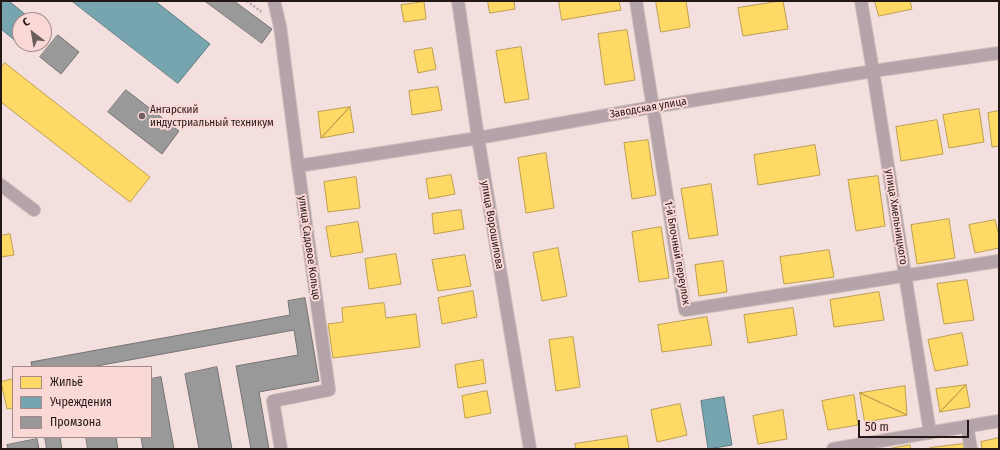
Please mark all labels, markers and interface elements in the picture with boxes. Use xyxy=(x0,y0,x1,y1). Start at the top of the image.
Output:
north arrow xyxy=(12,12,52,52)
text: С xyxy=(20,15,32,29)
street label: Заводская улица xyxy=(608,95,688,121)
place label: Ангарский индустриальный техникум xyxy=(150,103,274,129)
marker: Ангарский индустриальный техникум xyxy=(137,111,147,121)
street label: улица Хмельницкого xyxy=(882,168,910,266)
street label: улица Ворошилова xyxy=(478,180,506,270)
street label: улица Садовое Кольцо xyxy=(295,195,323,301)
street label: 1-й Блочный переулок xyxy=(661,200,693,306)
legend xyxy=(12,366,152,438)
text: Жильё xyxy=(50,375,83,389)
text: Учреждения xyxy=(50,395,112,409)
scale bar xyxy=(860,412,971,438)
text: Промзона xyxy=(50,415,101,429)
text: 50 m xyxy=(865,420,889,434)

